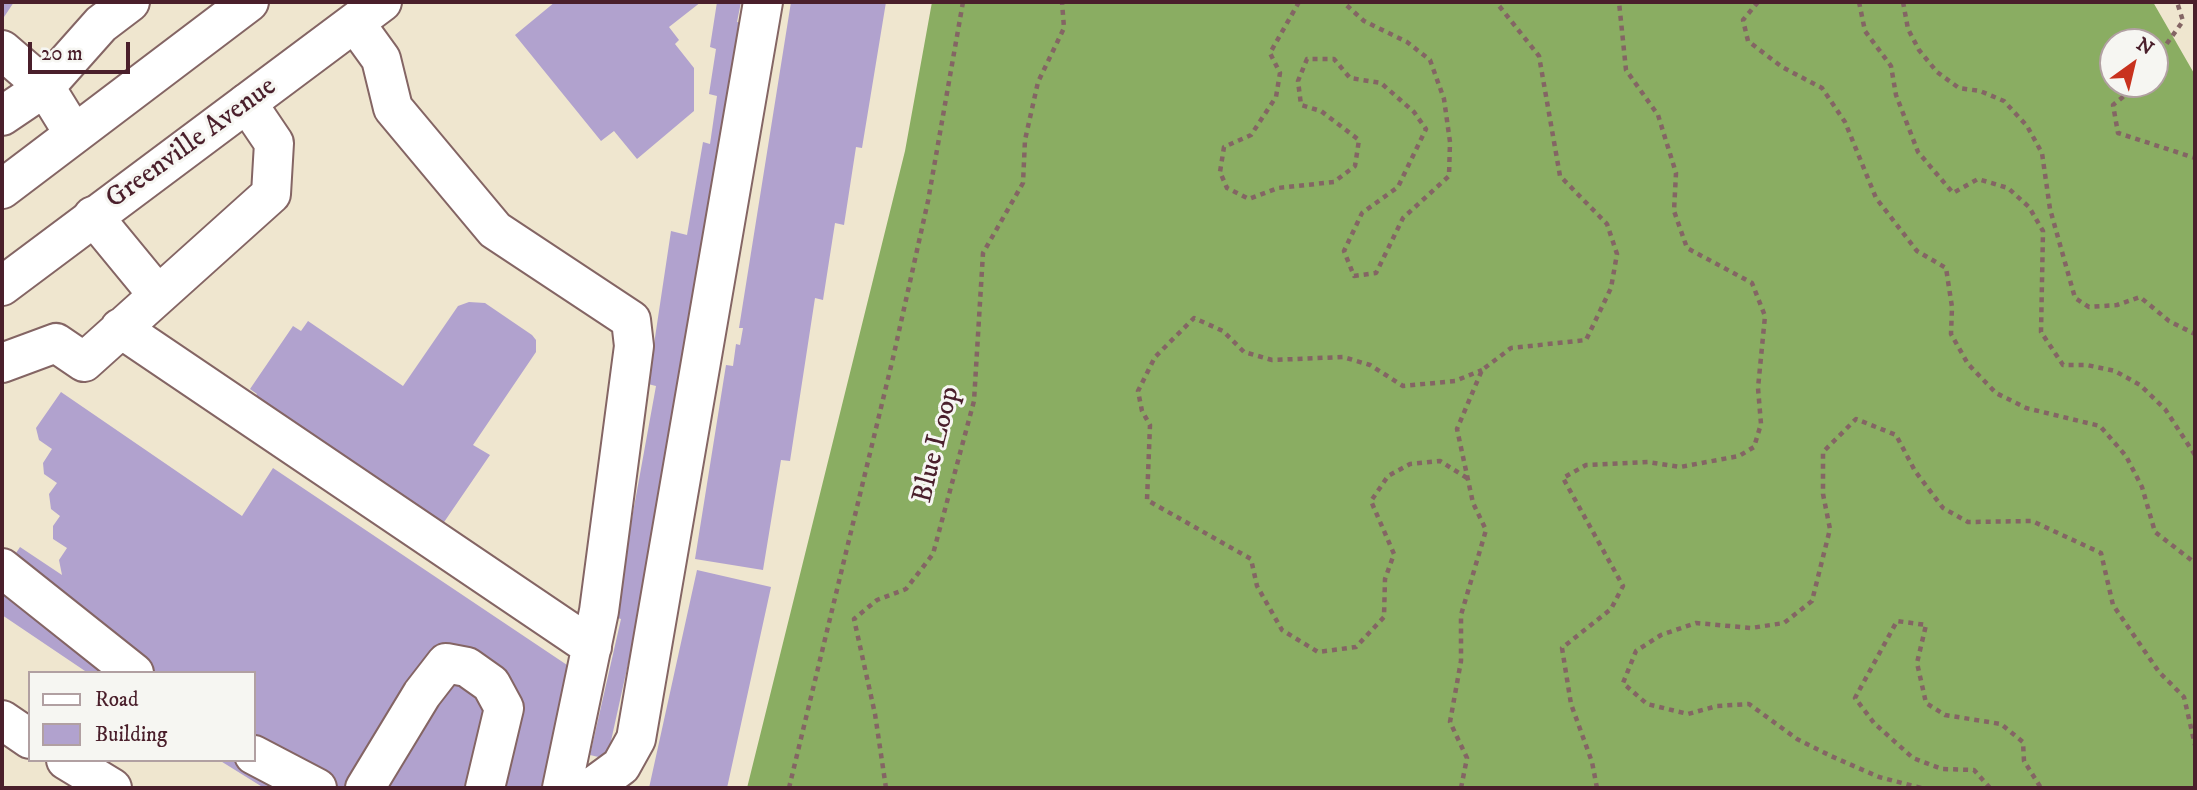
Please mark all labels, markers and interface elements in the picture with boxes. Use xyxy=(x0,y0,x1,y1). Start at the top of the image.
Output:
scale bar xyxy=(32,28,133,72)
north arrow xyxy=(2099,28,2169,98)
text: N xyxy=(2132,33,2158,61)
text: 20 m xyxy=(41,41,83,67)
street label: Greenville Avenue xyxy=(100,71,284,217)
street label: Blue Loop xyxy=(907,383,969,507)
legend xyxy=(28,671,256,762)
text: Road xyxy=(95,687,139,713)
text: Building xyxy=(95,722,167,748)

